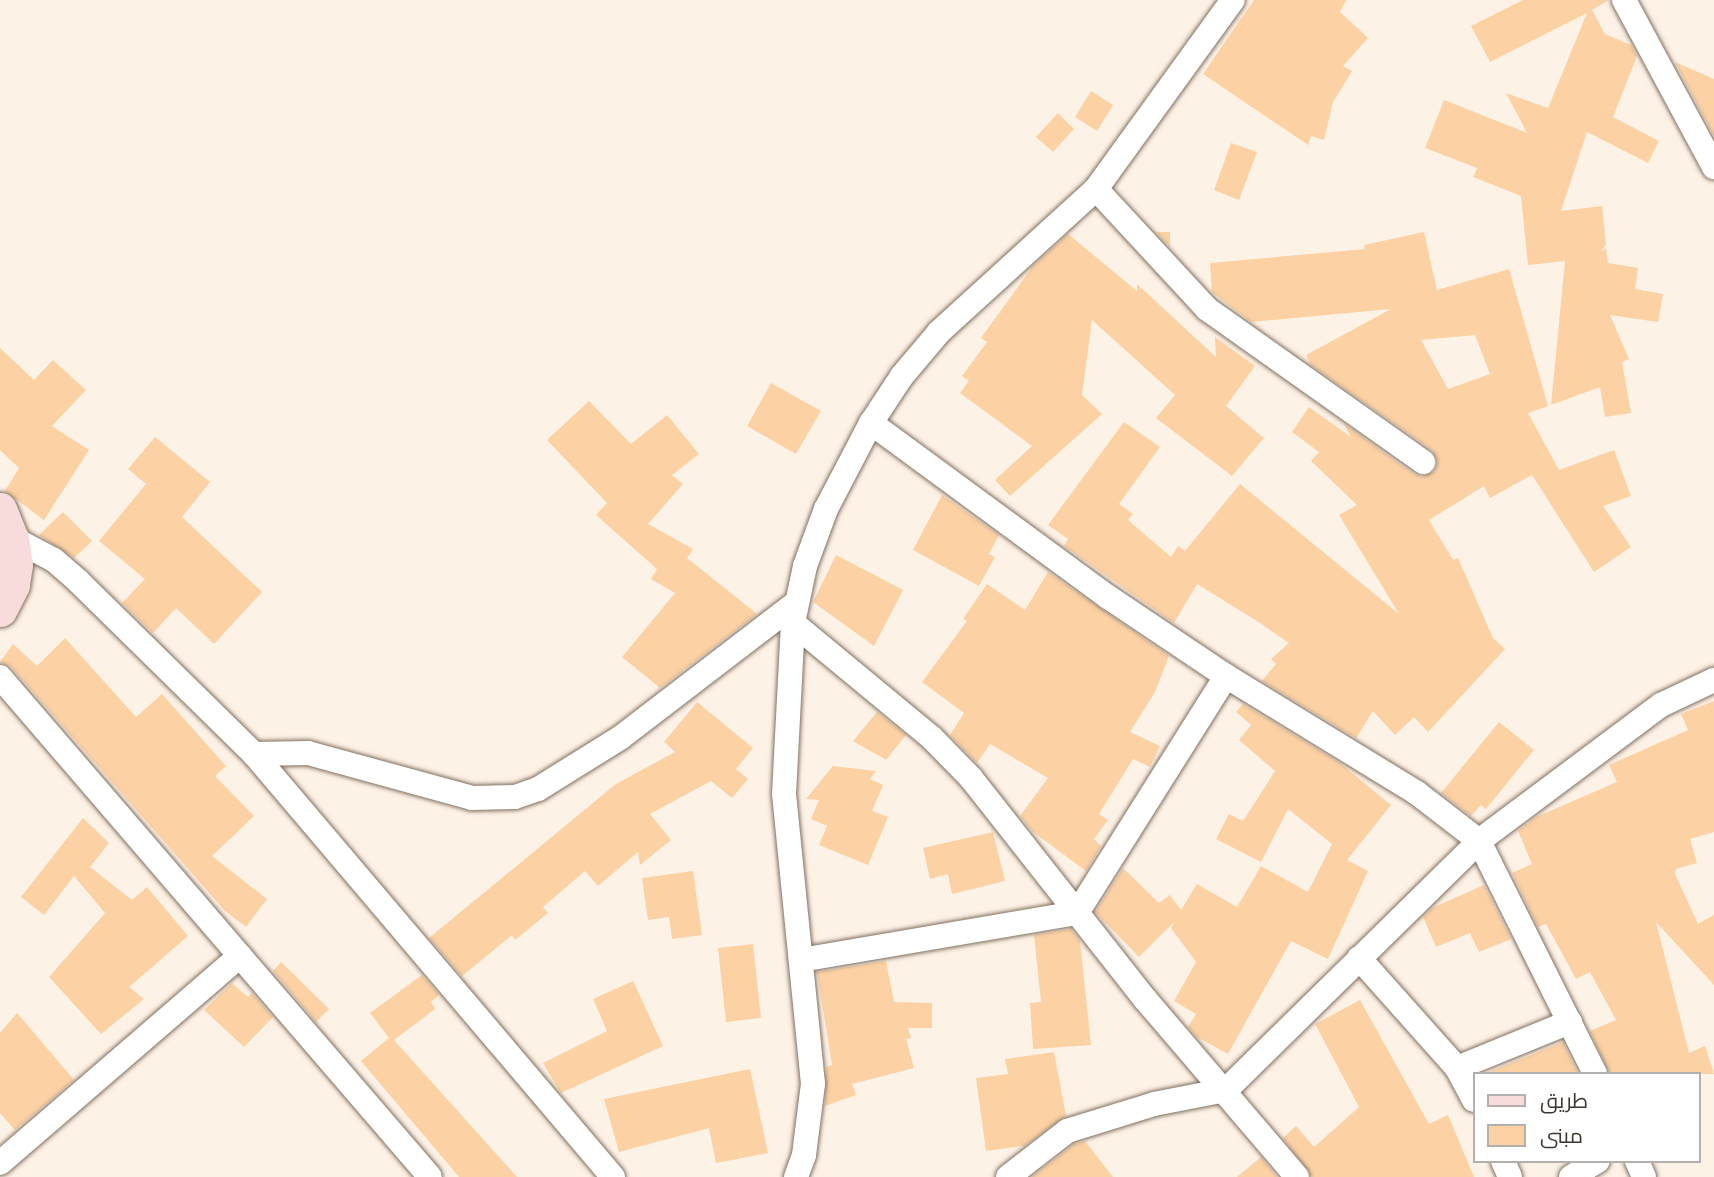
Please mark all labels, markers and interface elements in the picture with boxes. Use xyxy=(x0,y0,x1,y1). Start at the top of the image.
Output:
legend xyxy=(1472,1072,1700,1163)
text: طريق xyxy=(1540,1086,1588,1115)
text: مبنى xyxy=(1540,1121,1583,1150)

